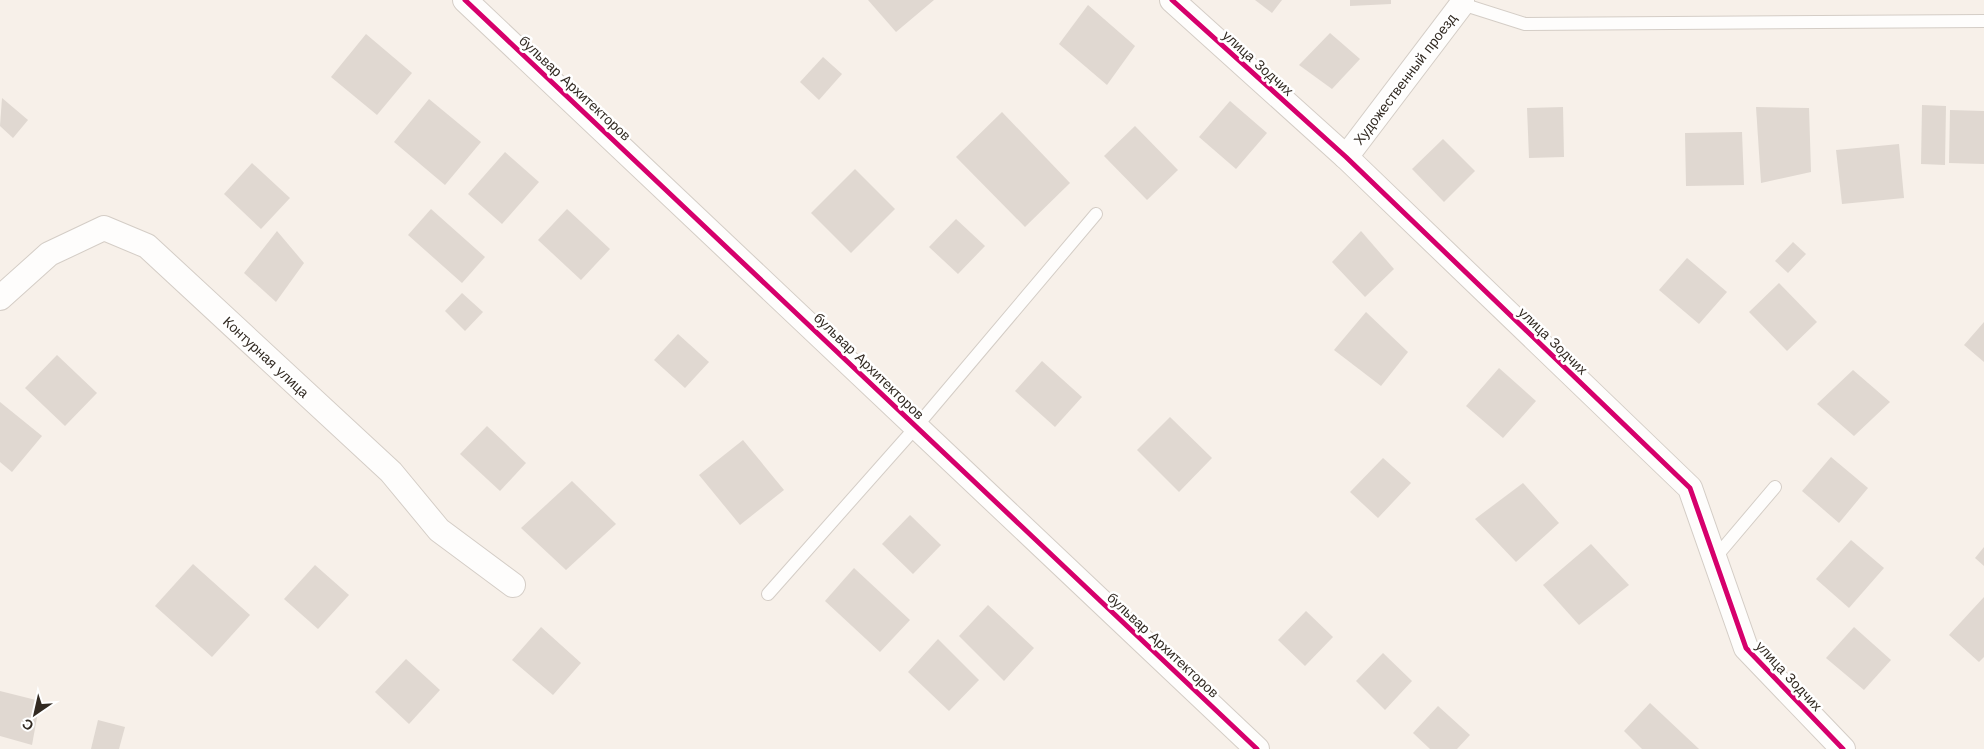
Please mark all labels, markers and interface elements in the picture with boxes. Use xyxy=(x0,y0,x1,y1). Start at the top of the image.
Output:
street label: Художественный проезд xyxy=(1350,10,1460,148)
street label: улица Зодчих xyxy=(1219,27,1297,99)
street label: бульвар Архитекторов xyxy=(516,32,634,144)
street label: улица Зодчих xyxy=(1515,304,1591,378)
street label: бульвар Архитекторов xyxy=(811,309,927,423)
street label: Контурная улица xyxy=(220,313,312,401)
street label: бульвар Архитекторов xyxy=(1104,589,1222,701)
street label: улица Зодчих xyxy=(1753,638,1825,714)
north arrow xyxy=(10,689,60,739)
text: С xyxy=(19,715,36,734)

